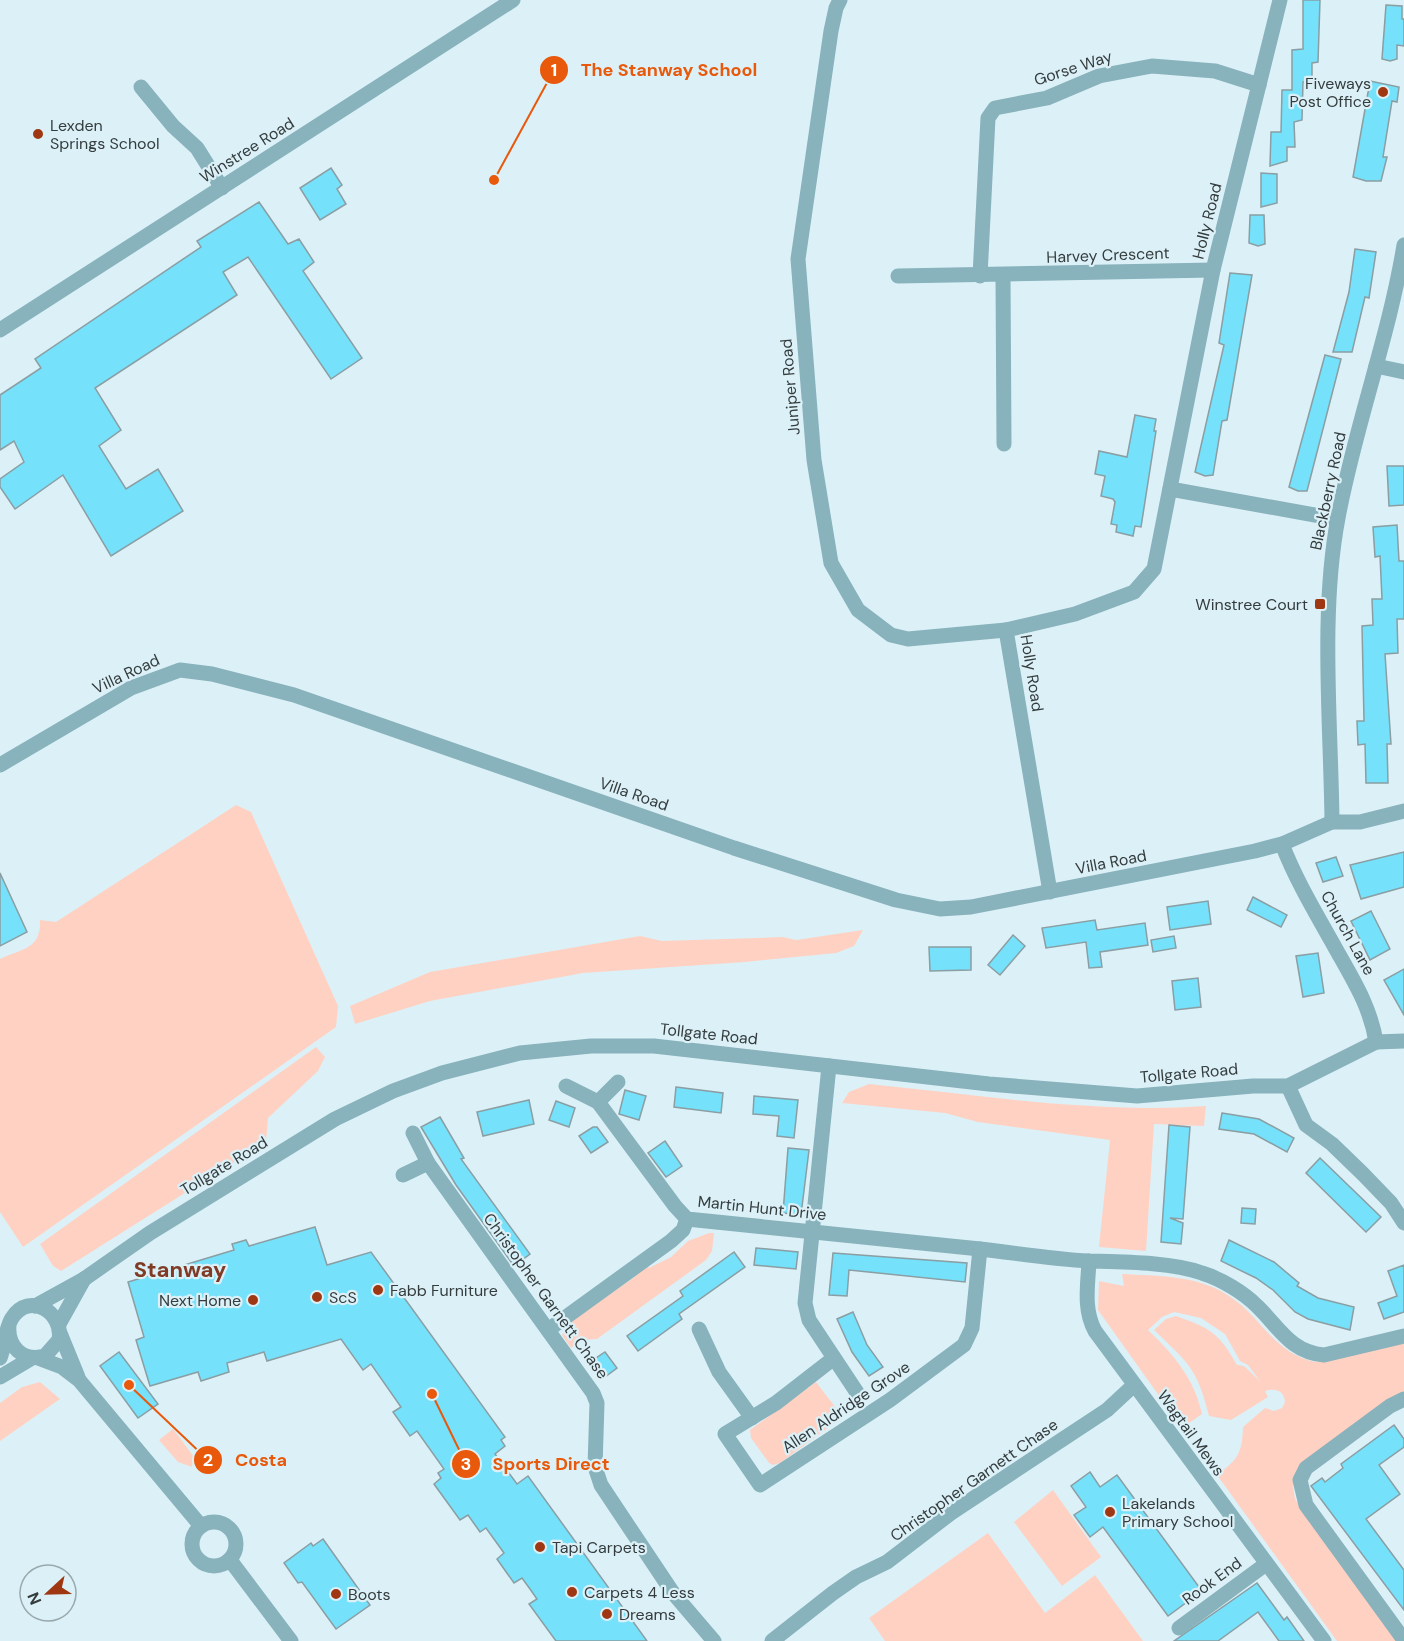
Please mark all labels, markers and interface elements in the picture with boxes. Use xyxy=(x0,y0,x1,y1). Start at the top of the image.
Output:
street label: Gorse Way xyxy=(1031,45,1115,90)
callout: The Stanway School xyxy=(539,52,769,88)
text: 1 xyxy=(551,58,557,82)
text: The Stanway School xyxy=(581,58,757,82)
place label: Fiveways Post Office xyxy=(1289,73,1371,112)
marker: Fiveways Post Office xyxy=(1376,85,1390,99)
street label: Winstree Road xyxy=(196,113,298,187)
place label: Lexden Springs School xyxy=(50,115,160,154)
marker: Lexden Springs School xyxy=(31,127,45,141)
street label: Holly Road xyxy=(1187,181,1227,261)
street label: Harvey Crescent xyxy=(1046,242,1170,268)
street label: Juniper Road xyxy=(775,338,805,436)
street label: Blackberry Road xyxy=(1305,430,1351,552)
place label: Winstree Court xyxy=(1195,594,1308,615)
marker: Winstree Court xyxy=(1313,597,1327,611)
street label: Holly Road xyxy=(1016,633,1048,713)
street label: Villa Road xyxy=(89,649,163,699)
street label: Villa Road xyxy=(597,772,671,816)
street label: Villa Road xyxy=(1074,845,1148,879)
street label: Church Lane xyxy=(1316,887,1380,979)
street label: Tollgate Road xyxy=(659,1018,759,1050)
street label: Tollgate Road xyxy=(1139,1058,1239,1088)
street label: Tollgate Road xyxy=(176,1132,272,1200)
street label: Martin Hunt Drive xyxy=(697,1191,827,1225)
street label: Christopher Garnett Chase xyxy=(479,1209,613,1383)
district label: Stanway xyxy=(134,1255,226,1284)
place label: Fabb Furniture xyxy=(390,1280,498,1301)
marker: Fabb Furniture xyxy=(371,1283,385,1297)
place label: ScS xyxy=(329,1287,357,1308)
place label: Next Home xyxy=(159,1290,241,1311)
marker: ScS xyxy=(310,1290,324,1304)
marker: Next Home xyxy=(246,1293,260,1307)
street label: Allen Aldridge Grove xyxy=(778,1356,914,1458)
street label: Wagtail Mews xyxy=(1153,1386,1229,1480)
street label: Christopher Garnett Chase xyxy=(886,1414,1062,1546)
callout: Costa xyxy=(193,1442,299,1478)
callout: Sports Direct xyxy=(451,1446,621,1482)
text: 2 xyxy=(203,1448,213,1472)
text: Costa xyxy=(235,1448,287,1472)
text: 3 xyxy=(461,1452,471,1476)
text: Sports Direct xyxy=(493,1452,609,1476)
place label: Lakelands Primary School xyxy=(1122,1493,1233,1532)
marker: Lakelands Primary School xyxy=(1103,1505,1117,1519)
place label: Tapi Carpets xyxy=(552,1537,646,1558)
marker: Tapi Carpets xyxy=(533,1540,547,1554)
street label: Rook End xyxy=(1178,1552,1246,1610)
north arrow xyxy=(18,1563,78,1623)
place label: Carpets 4 Less xyxy=(584,1582,695,1603)
place label: Boots xyxy=(348,1584,391,1605)
marker: Carpets 4 Less xyxy=(565,1585,579,1599)
marker: Boots xyxy=(329,1587,343,1601)
text: N xyxy=(23,1589,46,1608)
place label: Dreams xyxy=(619,1604,676,1625)
marker: Dreams xyxy=(600,1607,614,1621)

